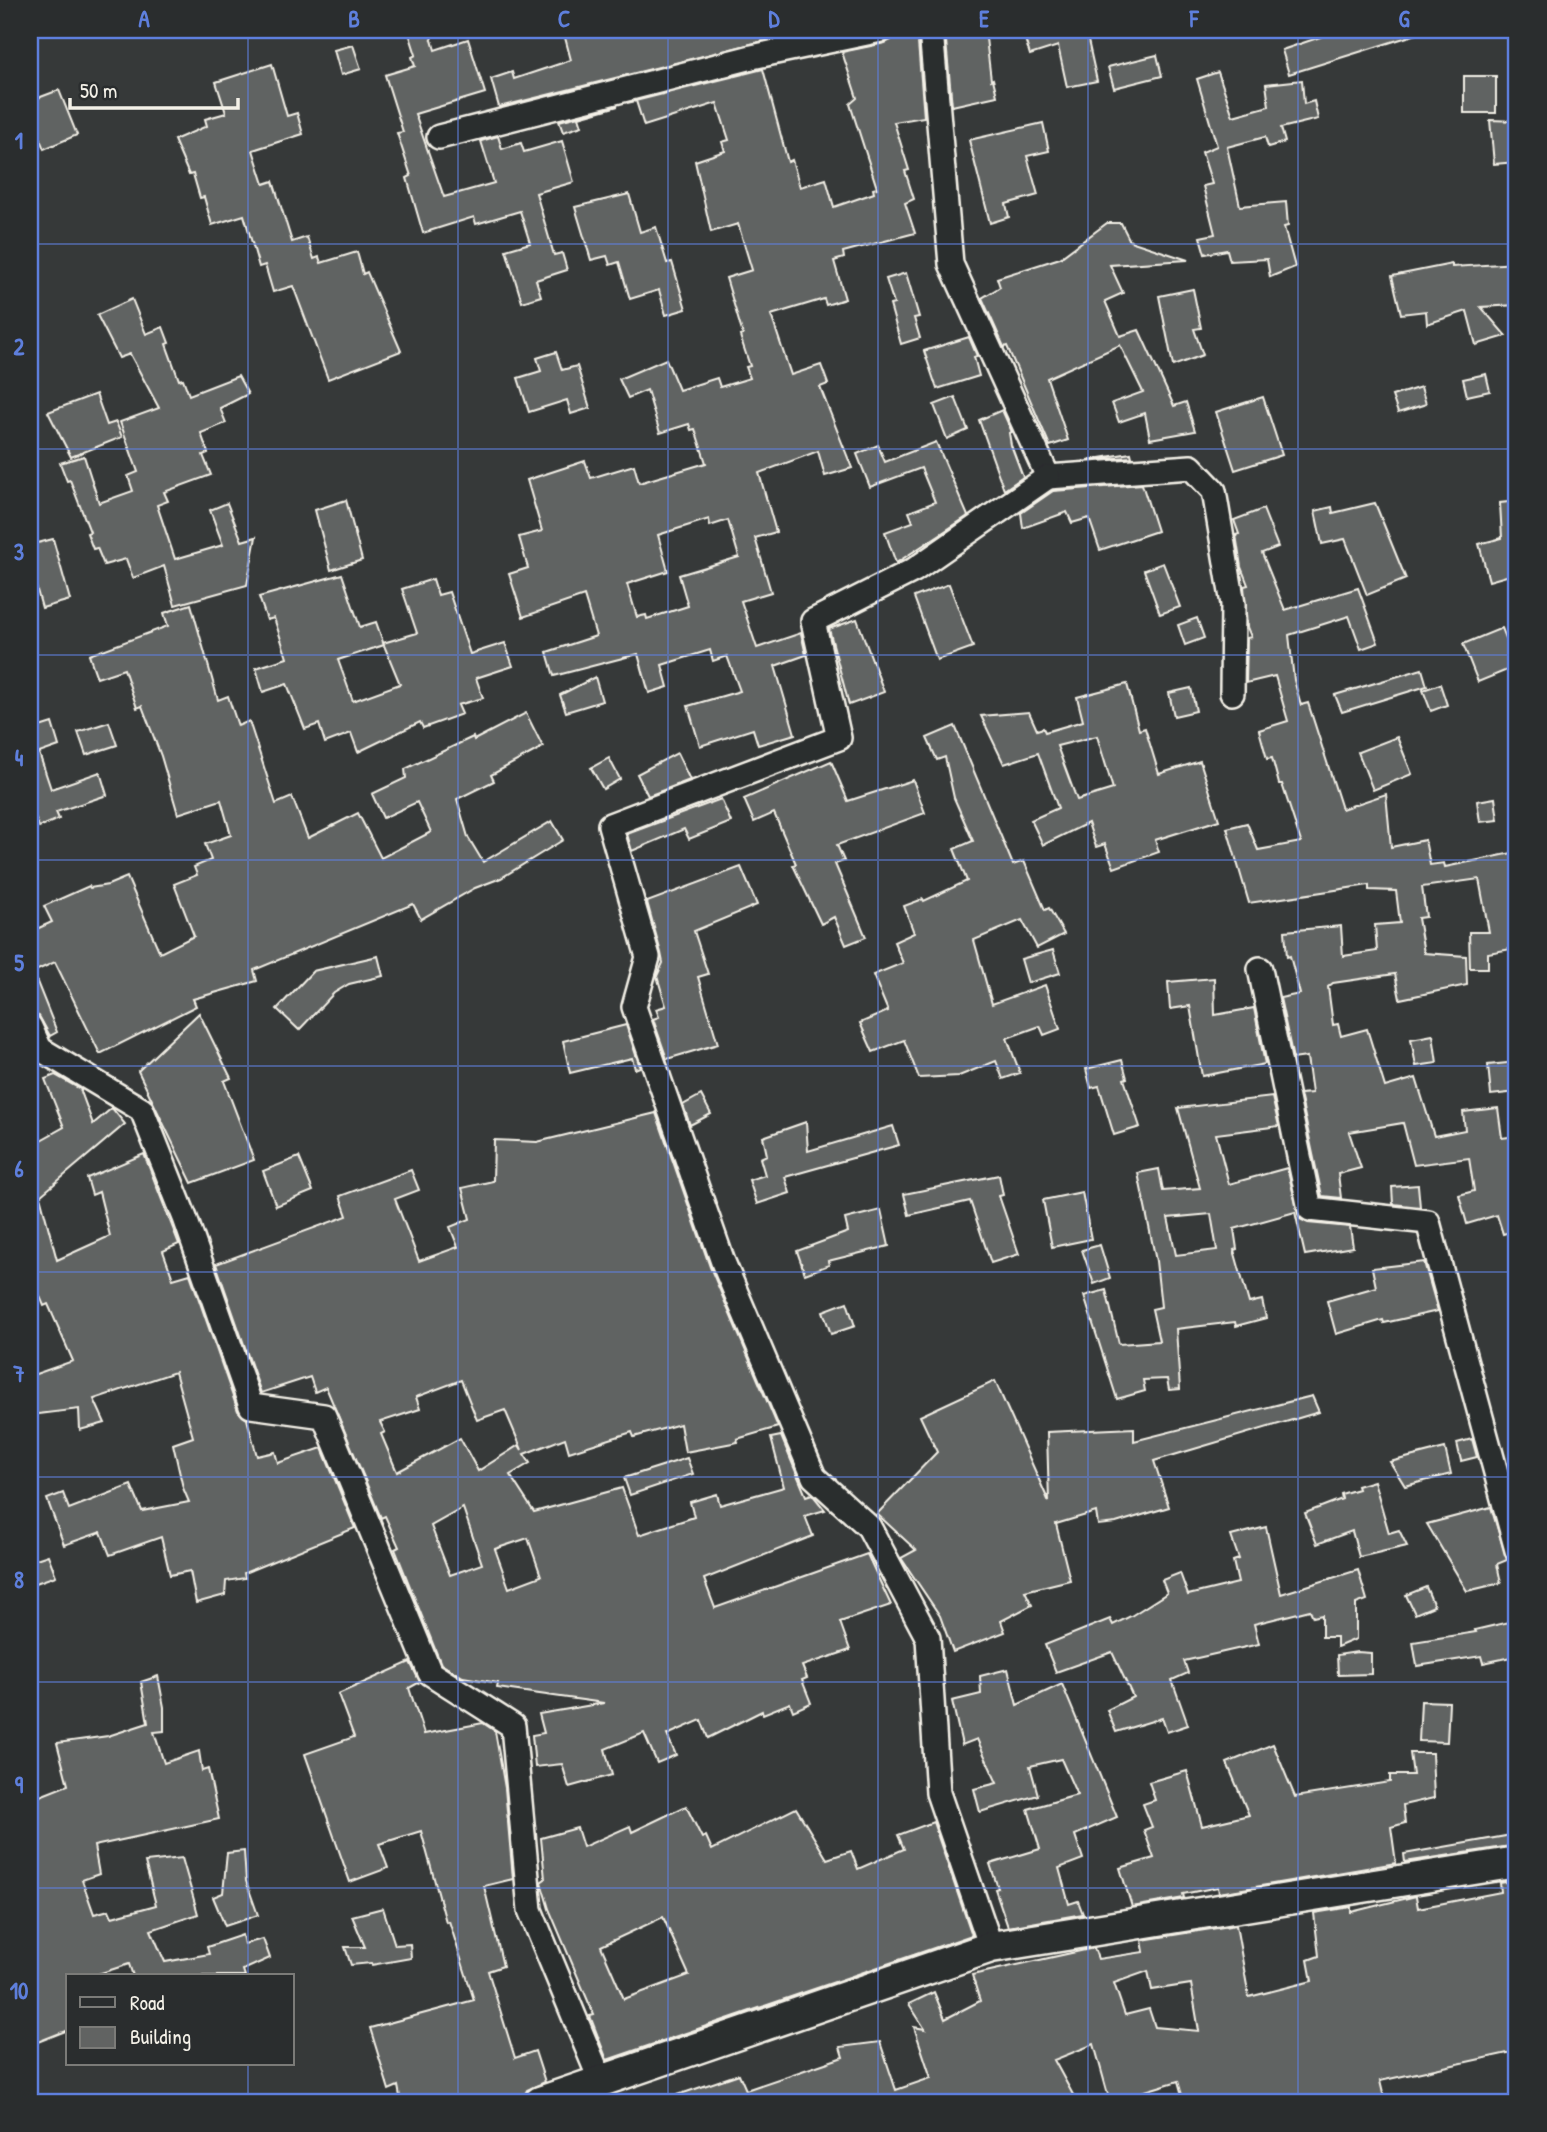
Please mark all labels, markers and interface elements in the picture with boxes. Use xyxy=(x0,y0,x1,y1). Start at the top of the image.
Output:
text: A xyxy=(138,3,150,34)
text: B xyxy=(348,3,360,34)
text: C xyxy=(558,3,570,34)
text: D xyxy=(769,3,781,34)
text: E xyxy=(979,3,990,34)
text: F xyxy=(1189,3,1200,34)
text: G xyxy=(1398,3,1410,34)
scale bar xyxy=(70,66,238,110)
text: 50 m xyxy=(80,76,117,105)
text: 1 xyxy=(15,125,23,156)
text: 2 xyxy=(14,331,25,362)
text: 3 xyxy=(14,536,24,567)
text: 4 xyxy=(15,742,24,773)
text: 5 xyxy=(14,947,24,978)
text: 6 xyxy=(14,1153,24,1184)
text: 7 xyxy=(12,1358,25,1389)
text: 8 xyxy=(14,1564,24,1595)
text: 9 xyxy=(15,1769,24,1800)
legend xyxy=(66,1974,294,2066)
text: 10 xyxy=(10,1975,28,2006)
text: Road xyxy=(130,1988,164,2017)
text: Building xyxy=(130,2022,191,2051)

